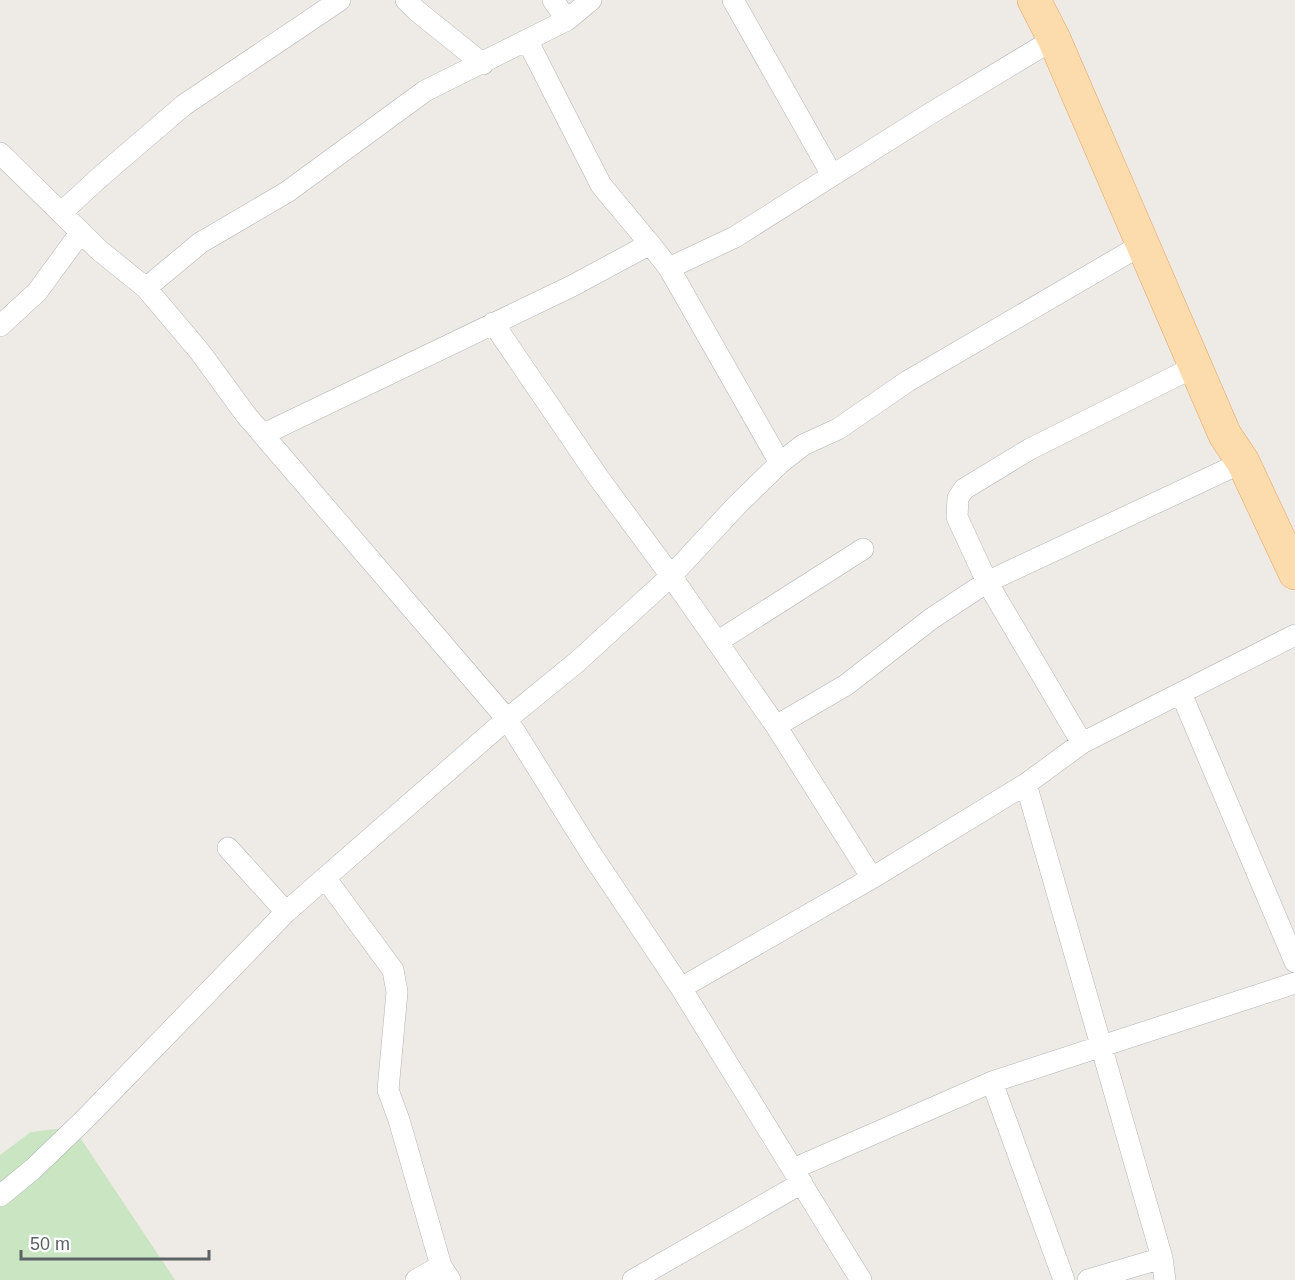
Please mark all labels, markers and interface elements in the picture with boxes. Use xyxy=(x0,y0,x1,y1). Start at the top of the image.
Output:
scale bar xyxy=(21,1223,208,1261)
text: 50 m xyxy=(30,1234,70,1254)

